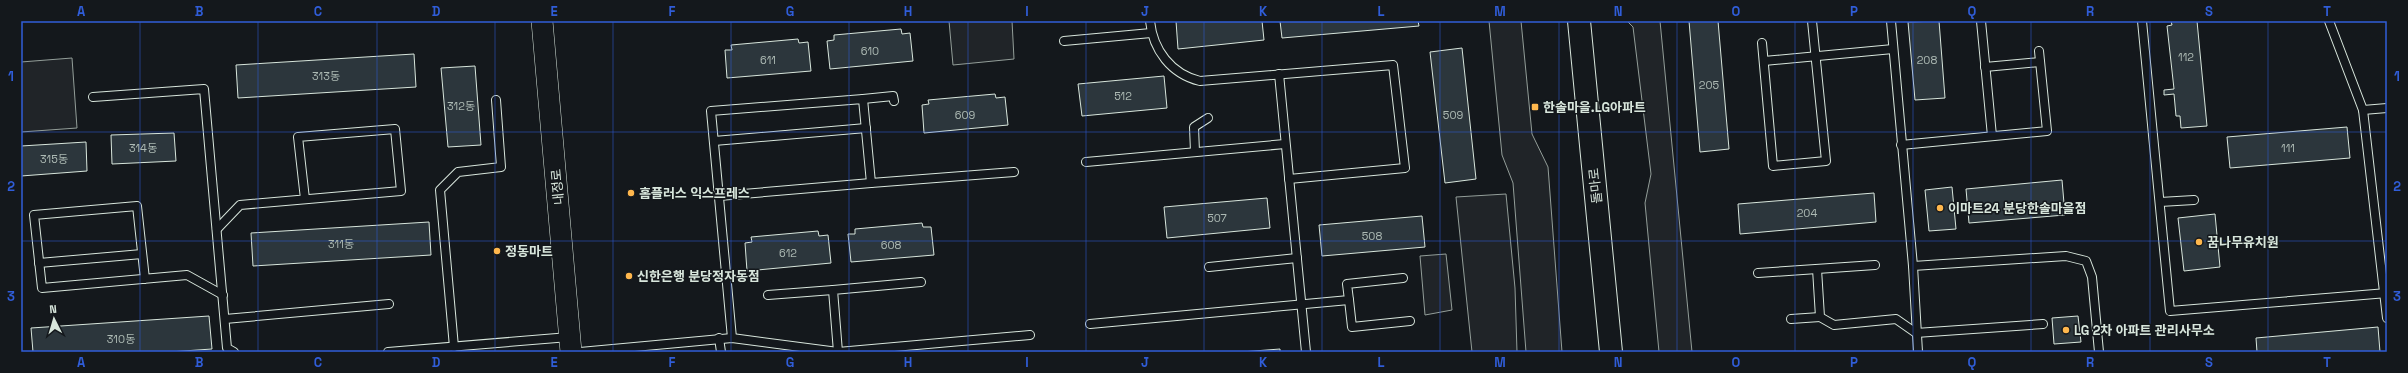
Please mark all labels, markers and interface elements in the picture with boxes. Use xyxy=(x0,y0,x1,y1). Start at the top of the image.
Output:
text: A xyxy=(77,3,86,20)
text: B xyxy=(195,3,204,20)
text: C xyxy=(314,3,322,20)
text: D xyxy=(432,3,441,20)
text: E xyxy=(550,3,558,20)
text: F xyxy=(669,3,676,20)
text: G xyxy=(786,3,794,20)
text: H xyxy=(904,3,912,20)
text: I xyxy=(1025,3,1029,20)
text: J xyxy=(1141,3,1149,20)
text: K xyxy=(1259,3,1268,20)
text: L xyxy=(1377,3,1385,20)
text: M xyxy=(1494,3,1506,20)
text: N xyxy=(1614,3,1622,20)
text: O xyxy=(1732,3,1741,20)
text: P xyxy=(1850,3,1858,20)
text: Q xyxy=(1968,3,1977,20)
text: R xyxy=(2086,3,2094,20)
text: S xyxy=(2205,3,2213,20)
text: T xyxy=(2323,3,2331,20)
house number: 610 xyxy=(861,44,879,58)
house number: 112 xyxy=(2178,50,2194,64)
house number: 611 xyxy=(760,53,776,67)
house number: 208 xyxy=(1917,53,1937,67)
text: 1 xyxy=(8,68,14,85)
text: 1 xyxy=(2394,68,2400,85)
house number: 313동 xyxy=(312,69,340,83)
house number: 205 xyxy=(1699,78,1720,92)
house number: 512 xyxy=(1114,89,1132,103)
house number: 312동 xyxy=(447,99,475,113)
place label: 한솔마을.LG아파트 xyxy=(1543,99,1646,116)
marker: 한솔마을.LG아파트 xyxy=(1530,102,1540,112)
house number: 609 xyxy=(955,108,976,122)
house number: 509 xyxy=(1443,108,1463,122)
house number: 314동 xyxy=(129,141,157,155)
house number: 111 xyxy=(2281,141,2295,155)
house number: 315동 xyxy=(40,152,68,166)
street label: 돌마로 xyxy=(1585,167,1606,205)
street label: 내정로 xyxy=(547,168,568,206)
text: 2 xyxy=(7,178,15,195)
text: 2 xyxy=(2393,178,2401,195)
place label: 홈플러스 익스프레스 xyxy=(639,185,750,202)
marker: 홈플러스 익스프레스 xyxy=(626,188,636,198)
place label: 이마트24 분당한솔마을점 xyxy=(1948,200,2087,217)
marker: 이마트24 분당한솔마을점 xyxy=(1935,203,1945,213)
house number: 204 xyxy=(1797,206,1817,220)
house number: 507 xyxy=(1207,211,1227,225)
house number: 508 xyxy=(1362,229,1382,243)
place label: 꿈나무유치원 xyxy=(2207,234,2279,251)
house number: 311동 xyxy=(328,237,354,251)
marker: 꿈나무유치원 xyxy=(2194,237,2204,247)
house number: 608 xyxy=(881,238,901,252)
place label: 정동마트 xyxy=(505,243,553,260)
marker: 정동마트 xyxy=(492,246,502,256)
house number: 612 xyxy=(779,246,797,260)
place label: 신한은행 분당정자동점 xyxy=(637,268,760,285)
marker: 신한은행 분당정자동점 xyxy=(624,271,634,281)
text: 3 xyxy=(7,288,15,305)
text: 3 xyxy=(2393,288,2401,305)
north arrow xyxy=(34,299,74,339)
text: N xyxy=(49,302,57,316)
place label: LG 2차 아파트 관리사무소 xyxy=(2074,322,2215,339)
marker: LG 2차 아파트 관리사무소 xyxy=(2061,325,2071,335)
house number: 310동 xyxy=(107,332,135,346)
text: A xyxy=(77,354,86,371)
text: B xyxy=(195,354,204,371)
text: C xyxy=(314,354,322,371)
text: D xyxy=(432,354,441,371)
text: E xyxy=(550,354,558,371)
text: F xyxy=(669,354,676,371)
text: G xyxy=(786,354,794,371)
text: H xyxy=(904,354,912,371)
text: I xyxy=(1025,354,1029,371)
text: J xyxy=(1141,354,1149,371)
text: K xyxy=(1259,354,1268,371)
text: L xyxy=(1377,354,1385,371)
text: M xyxy=(1494,354,1506,371)
text: N xyxy=(1614,354,1622,371)
text: O xyxy=(1732,354,1741,371)
text: P xyxy=(1850,354,1858,371)
text: Q xyxy=(1968,354,1977,371)
text: R xyxy=(2086,354,2094,371)
text: S xyxy=(2205,354,2213,371)
text: T xyxy=(2323,354,2331,371)

